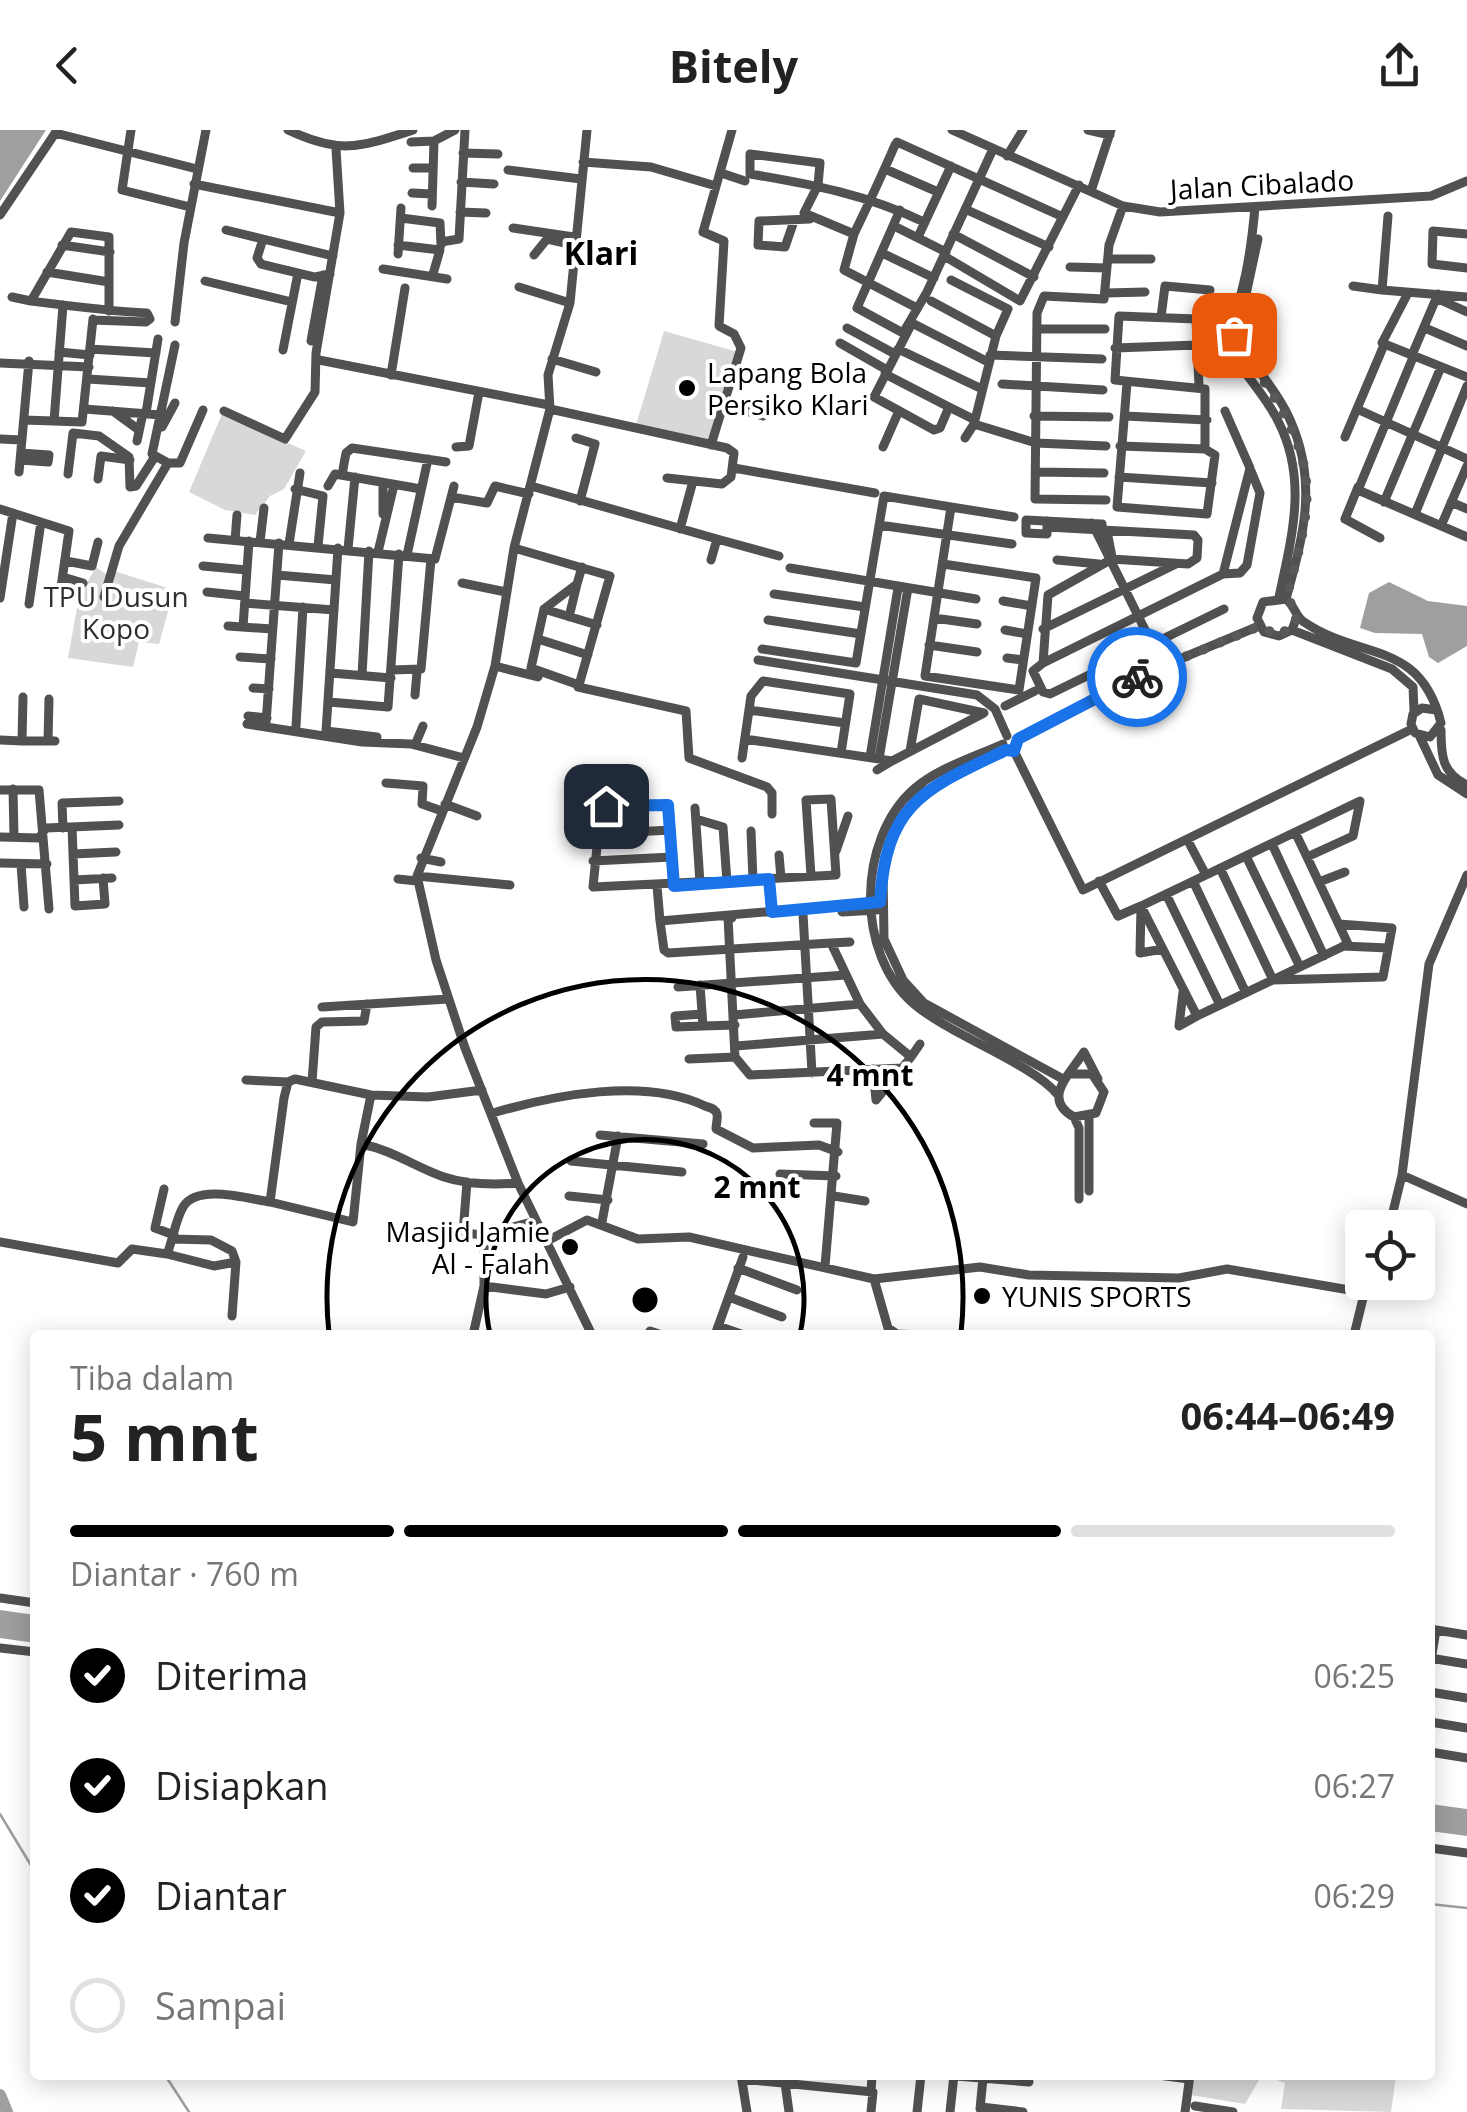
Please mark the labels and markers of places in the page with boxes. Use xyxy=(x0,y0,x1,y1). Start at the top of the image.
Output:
pin xyxy=(1192,293,1277,378)
place label: Lapang Bola Persiko Klari xyxy=(707,353,869,423)
marker: Lapang Bola Persiko Klari xyxy=(676,377,698,399)
pin xyxy=(564,764,649,849)
place label: Masjid Jamie Al - Falah xyxy=(386,1212,550,1282)
marker: Masjid Jamie Al - Falah xyxy=(559,1236,581,1258)
place label: YUNIS SPORTS xyxy=(1002,1277,1192,1315)
centre of rings xyxy=(627,1282,663,1318)
marker: YUNIS SPORTS xyxy=(971,1285,993,1307)

